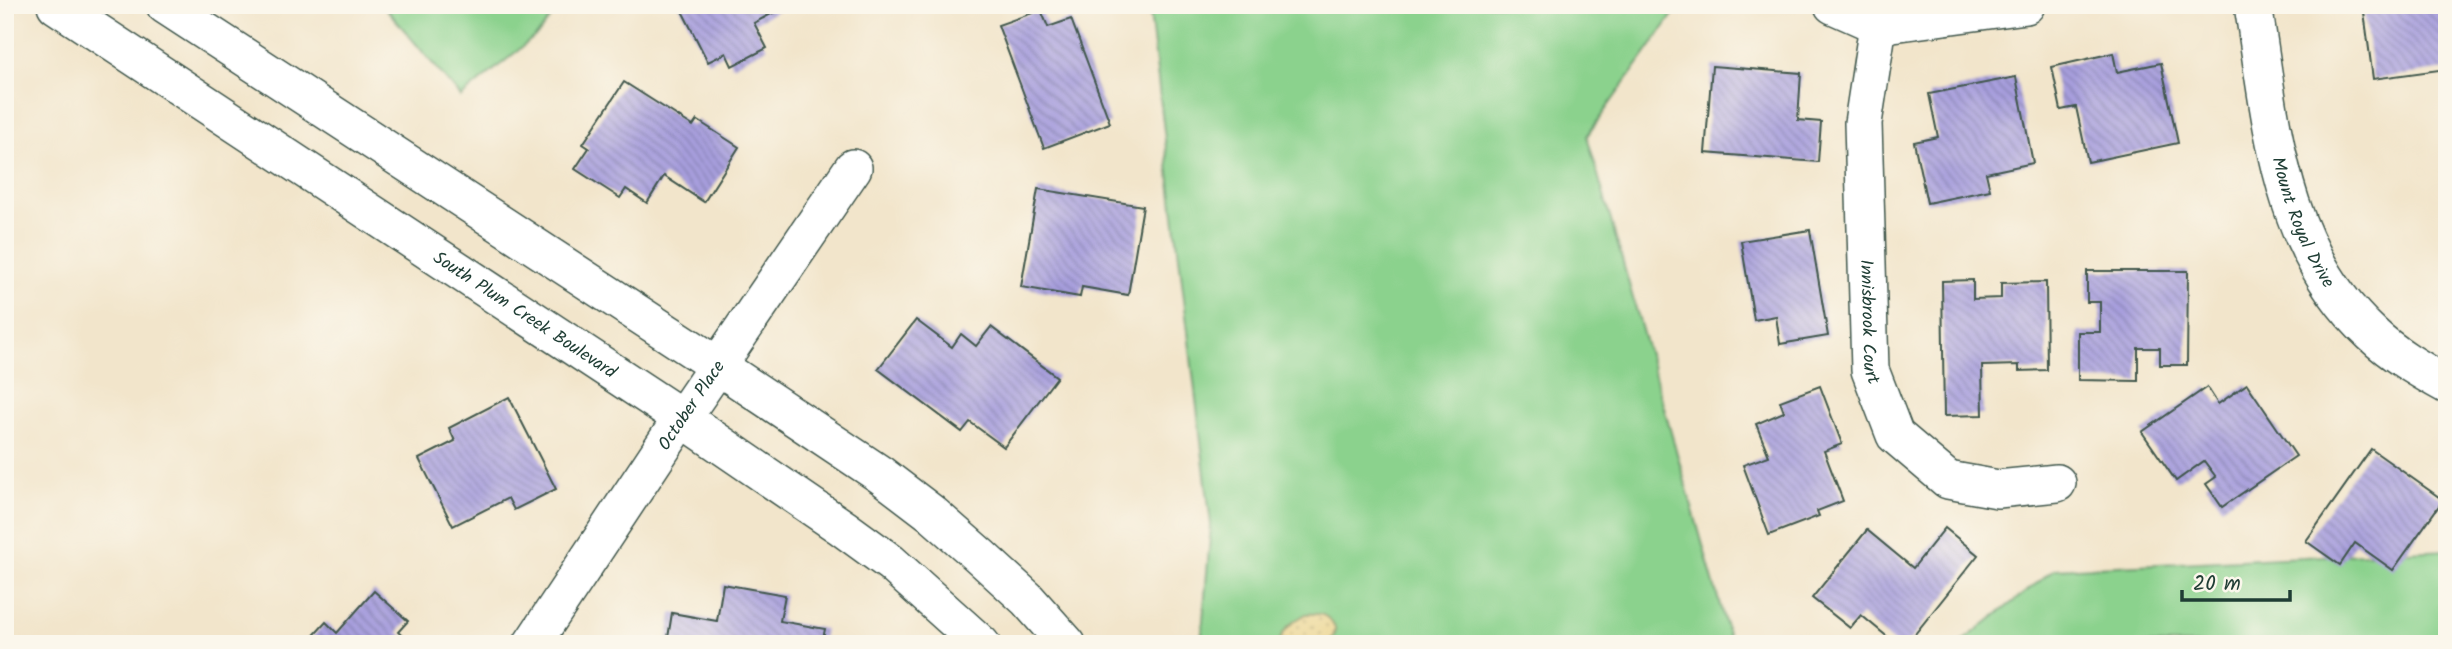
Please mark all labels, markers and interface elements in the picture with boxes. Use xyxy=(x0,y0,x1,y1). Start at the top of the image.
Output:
street label: Mount Royal Drive xyxy=(2263,154,2341,294)
street label: South Plum Creek Boulevard xyxy=(426,244,623,388)
street label: Innisbrook Court xyxy=(1851,259,1888,390)
street label: October Place xyxy=(651,355,733,457)
scale bar xyxy=(2182,558,2291,602)
text: 20 m xyxy=(2193,568,2241,601)

